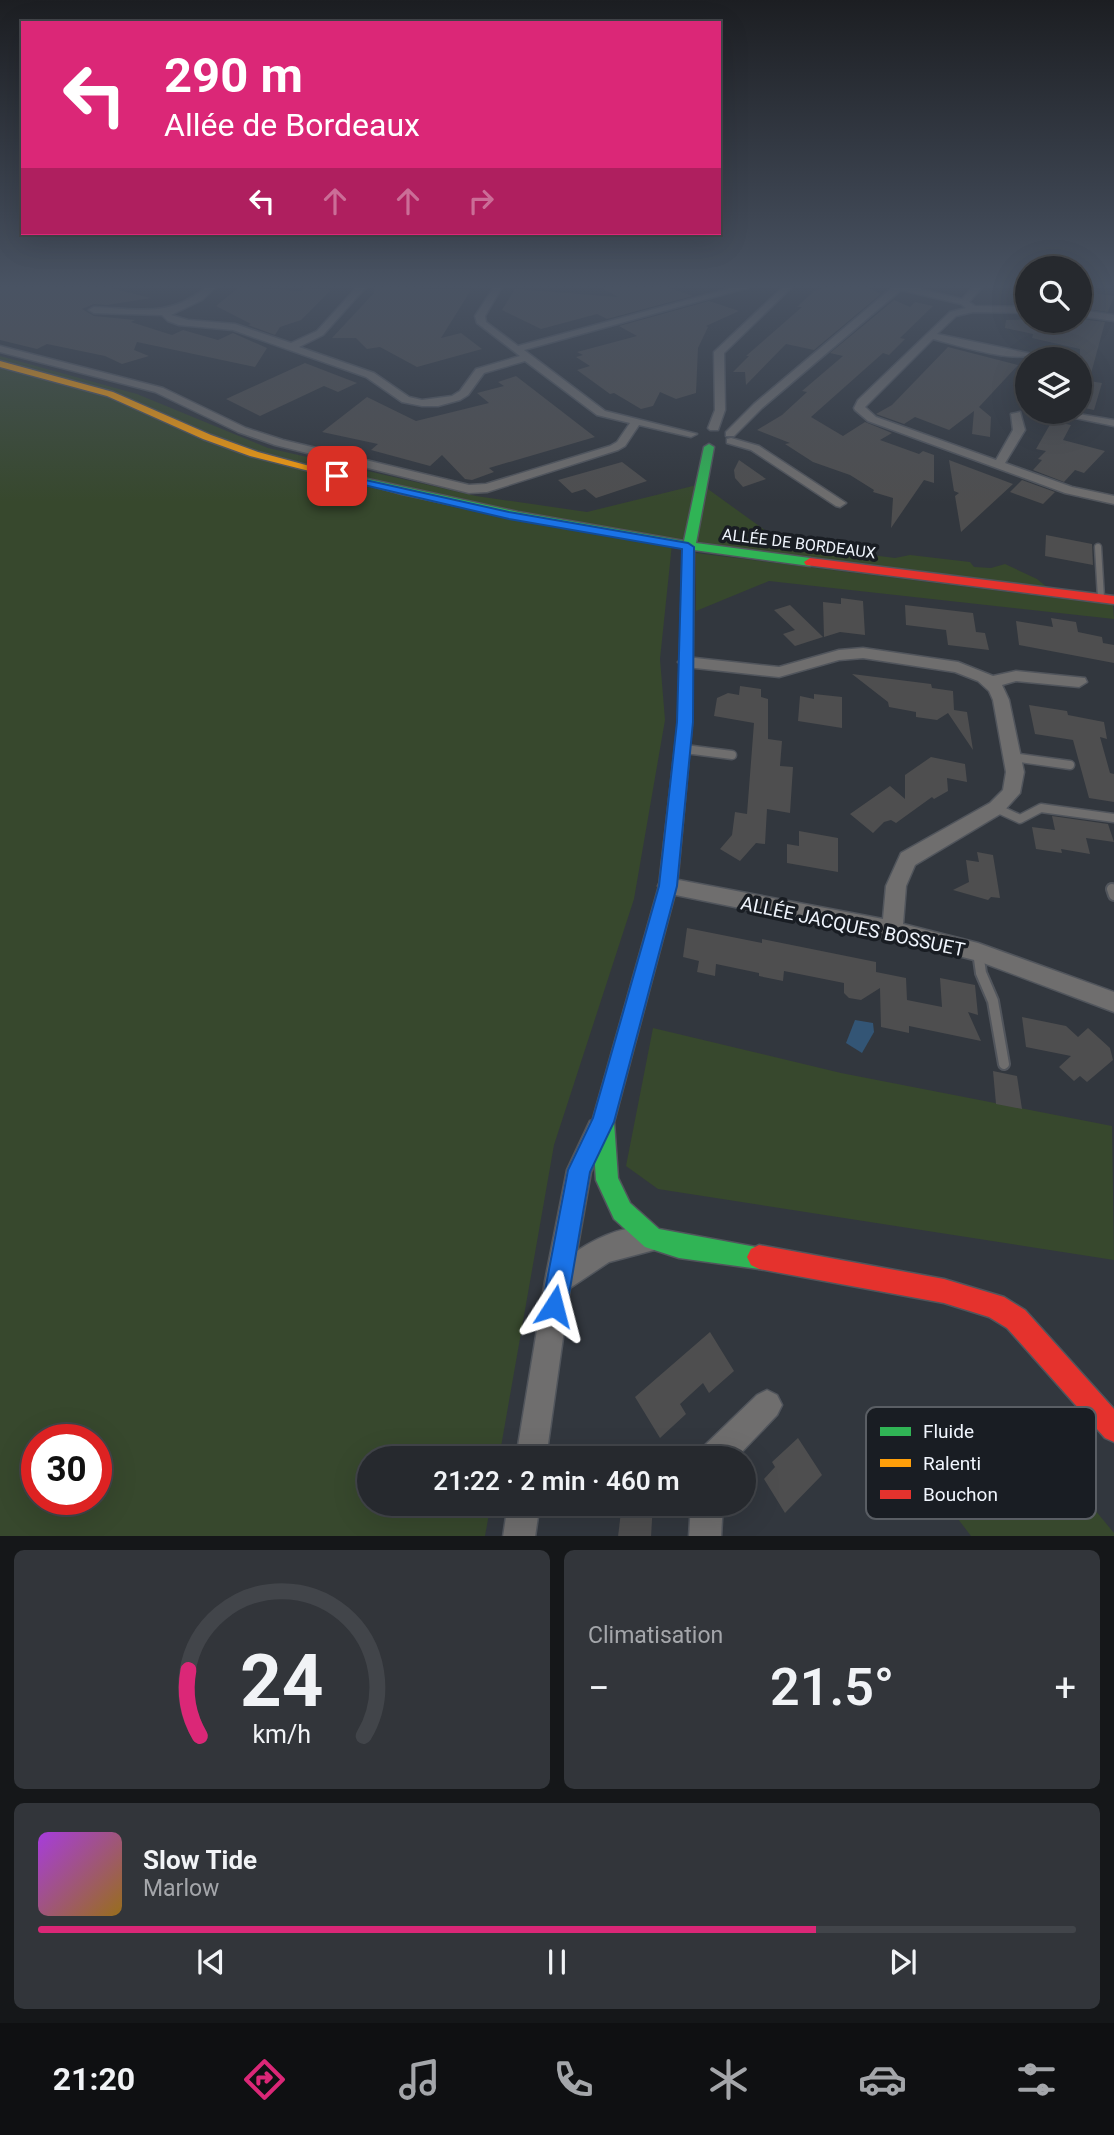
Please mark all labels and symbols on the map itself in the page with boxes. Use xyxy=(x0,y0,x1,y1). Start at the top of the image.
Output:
pin xyxy=(307,446,367,506)
street label: ALLÉE DE BORDEAUX xyxy=(721,525,877,562)
street label: ALLÉE JACQUES BOSSUET xyxy=(739,891,967,961)
position arrow xyxy=(517,1269,591,1343)
legend xyxy=(866,1407,1096,1519)
text: Fluide xyxy=(923,1420,974,1443)
speed limit sign: 30 xyxy=(21,1424,112,1515)
text: Ralenti xyxy=(923,1452,981,1475)
text: Bouchon xyxy=(923,1483,998,1506)

